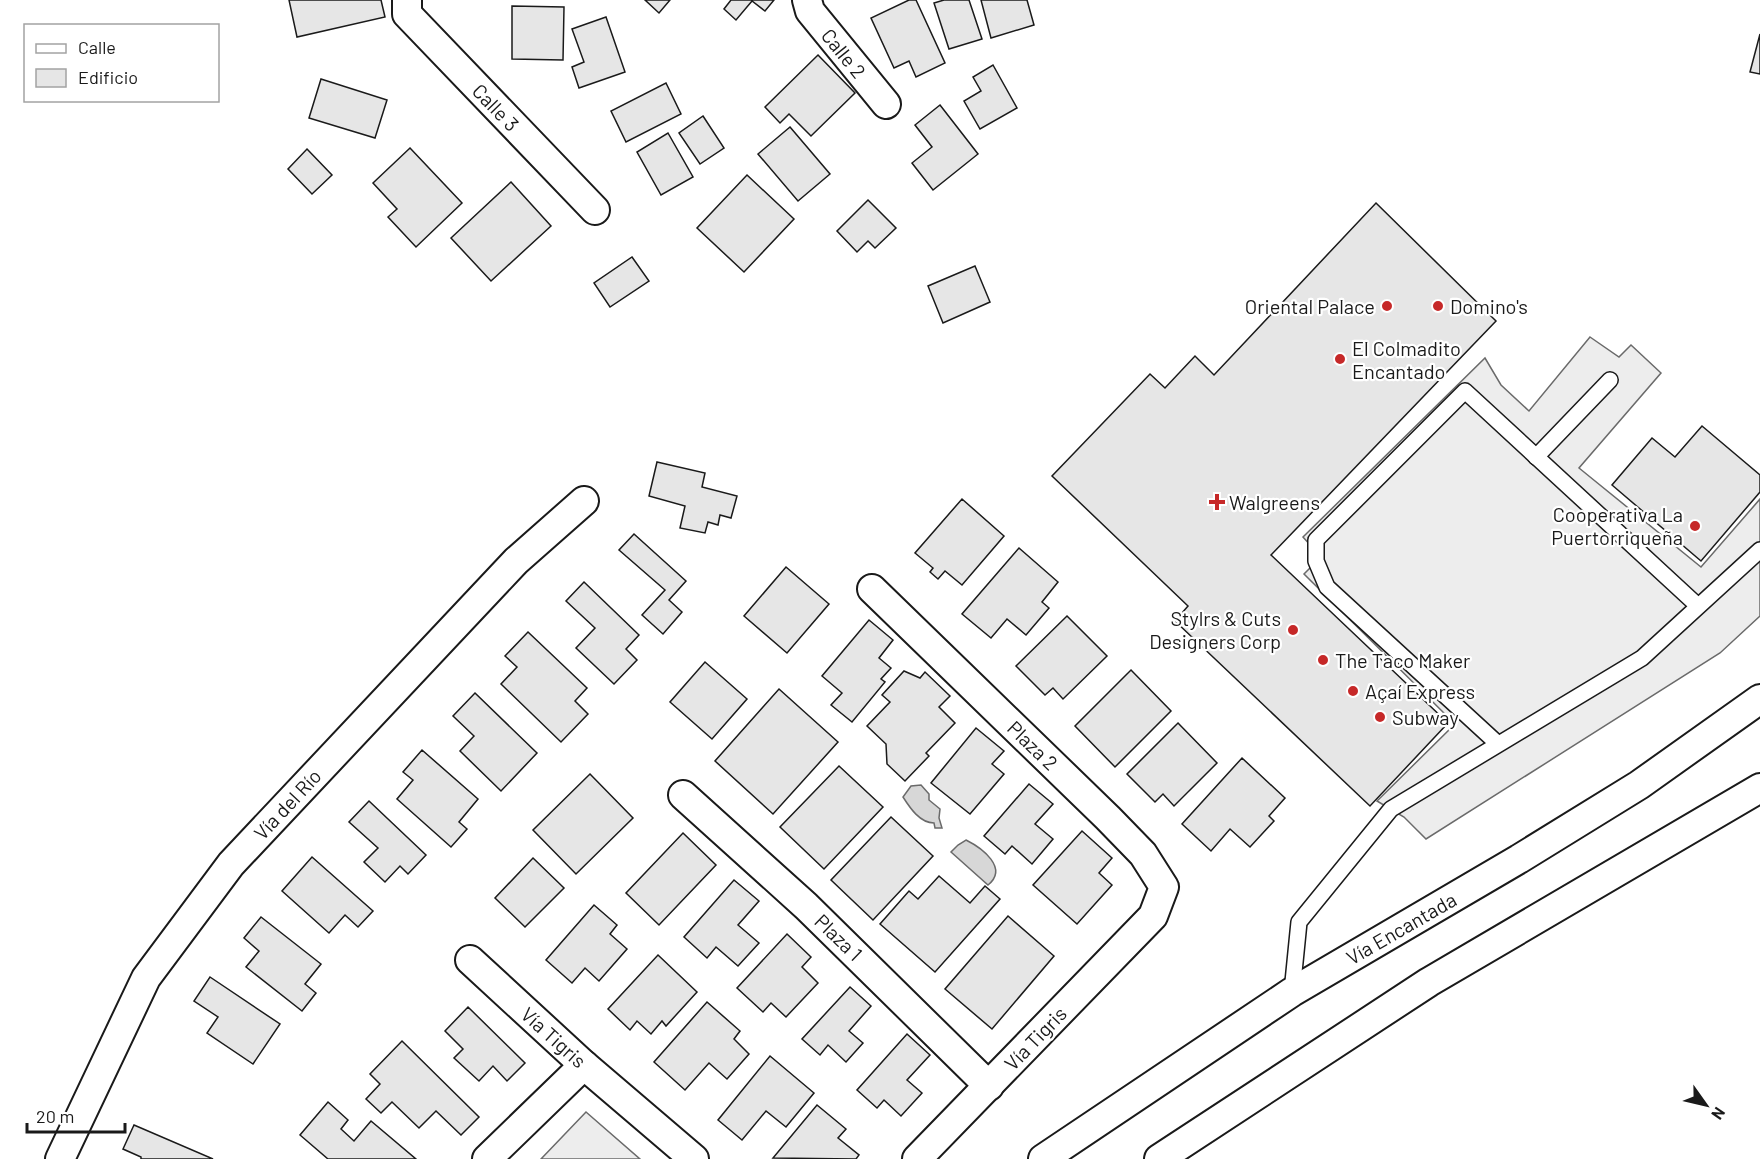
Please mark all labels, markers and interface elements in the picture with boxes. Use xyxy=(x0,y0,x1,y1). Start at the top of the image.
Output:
street label: Calle 2 xyxy=(817,23,871,83)
legend xyxy=(24,24,219,102)
text: Calle xyxy=(78,36,116,58)
text: Edificio xyxy=(78,66,138,88)
street label: Calle 3 xyxy=(468,78,524,136)
place label: Oriental Palace xyxy=(1245,294,1375,318)
place label: Domino's xyxy=(1450,294,1528,318)
marker: Oriental Palace xyxy=(1380,299,1394,313)
marker: Domino's xyxy=(1431,299,1445,313)
place label: El Colmadito Encantado xyxy=(1352,336,1461,383)
marker: El Colmadito Encantado xyxy=(1333,352,1347,366)
place label: Walgreens xyxy=(1229,490,1320,514)
marker: Walgreens xyxy=(1210,495,1224,509)
place label: Cooperativa La Puertorriqueña xyxy=(1551,502,1683,549)
marker: Cooperativa La Puertorriqueña xyxy=(1688,519,1702,533)
place label: Stylrs & Cuts Designers Corp xyxy=(1149,606,1281,653)
marker: Stylrs & Cuts Designers Corp xyxy=(1286,623,1300,637)
place label: The Taco Maker xyxy=(1335,648,1470,672)
marker: The Taco Maker xyxy=(1316,653,1330,667)
place label: Açaí Express xyxy=(1365,679,1475,703)
marker: Açaí Express xyxy=(1346,684,1360,698)
place label: Subway xyxy=(1392,705,1459,729)
marker: Subway xyxy=(1373,710,1387,724)
street label: Plaza 2 xyxy=(1003,715,1063,775)
street label: Vía del Río xyxy=(248,764,326,844)
street label: Vía Encantada xyxy=(1342,887,1460,969)
street label: Plaza 1 xyxy=(810,909,868,965)
street label: Vía Tigris xyxy=(999,1001,1071,1075)
street label: Vía Tigris xyxy=(517,1002,591,1072)
north arrow xyxy=(1676,1075,1736,1135)
scale bar xyxy=(27,1096,124,1134)
text: N xyxy=(1708,1104,1730,1123)
text: 20 m xyxy=(36,1105,74,1127)

